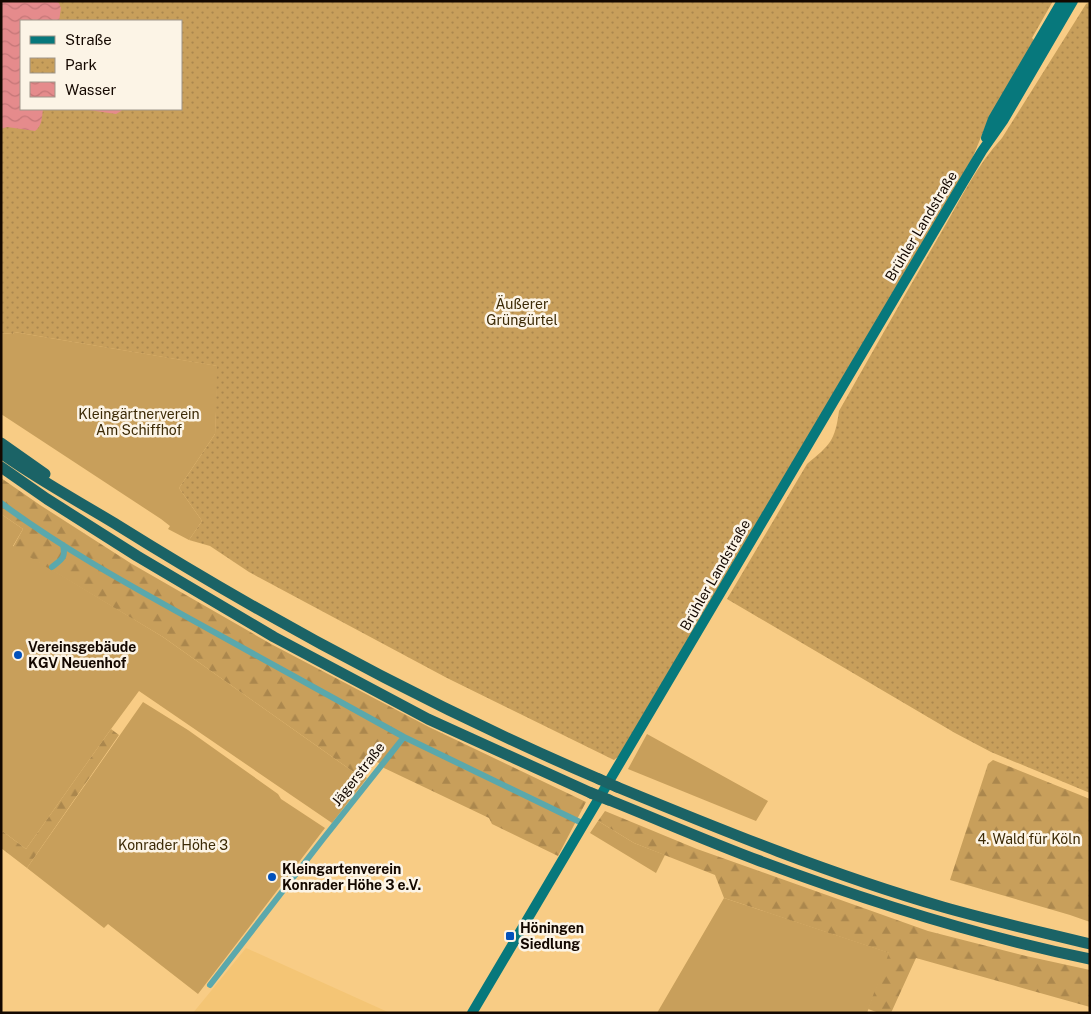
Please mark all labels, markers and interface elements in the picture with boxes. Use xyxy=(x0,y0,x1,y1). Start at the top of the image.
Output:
legend xyxy=(20,20,182,110)
text: Straße xyxy=(65,31,112,48)
text: Park xyxy=(65,56,97,73)
text: Wasser xyxy=(65,81,117,98)
street label: Brühler Landstraße xyxy=(882,168,960,284)
park label: Äußerer Grüngürtel xyxy=(486,294,558,328)
park label: Kleingärtnerverein Am Schiffhof xyxy=(78,406,200,438)
street label: Brühler Landstraße xyxy=(677,517,753,633)
place label: Vereinsgebäude KGV Neuenhof xyxy=(28,639,136,671)
marker: Vereinsgebäude KGV Neuenhof xyxy=(12,649,24,661)
street label: Jägerstraße xyxy=(328,739,388,809)
park label: 4. Wald für Köln xyxy=(977,831,1081,847)
park label: Konrader Höhe 3 xyxy=(118,837,228,853)
place label: Kleingartenverein Konrader Höhe 3 e.V. xyxy=(282,861,421,893)
marker: Kleingartenverein Konrader Höhe 3 e.V. xyxy=(266,871,278,883)
place label: Höningen Siedlung xyxy=(520,920,584,952)
marker: Höningen Siedlung xyxy=(504,930,516,942)

